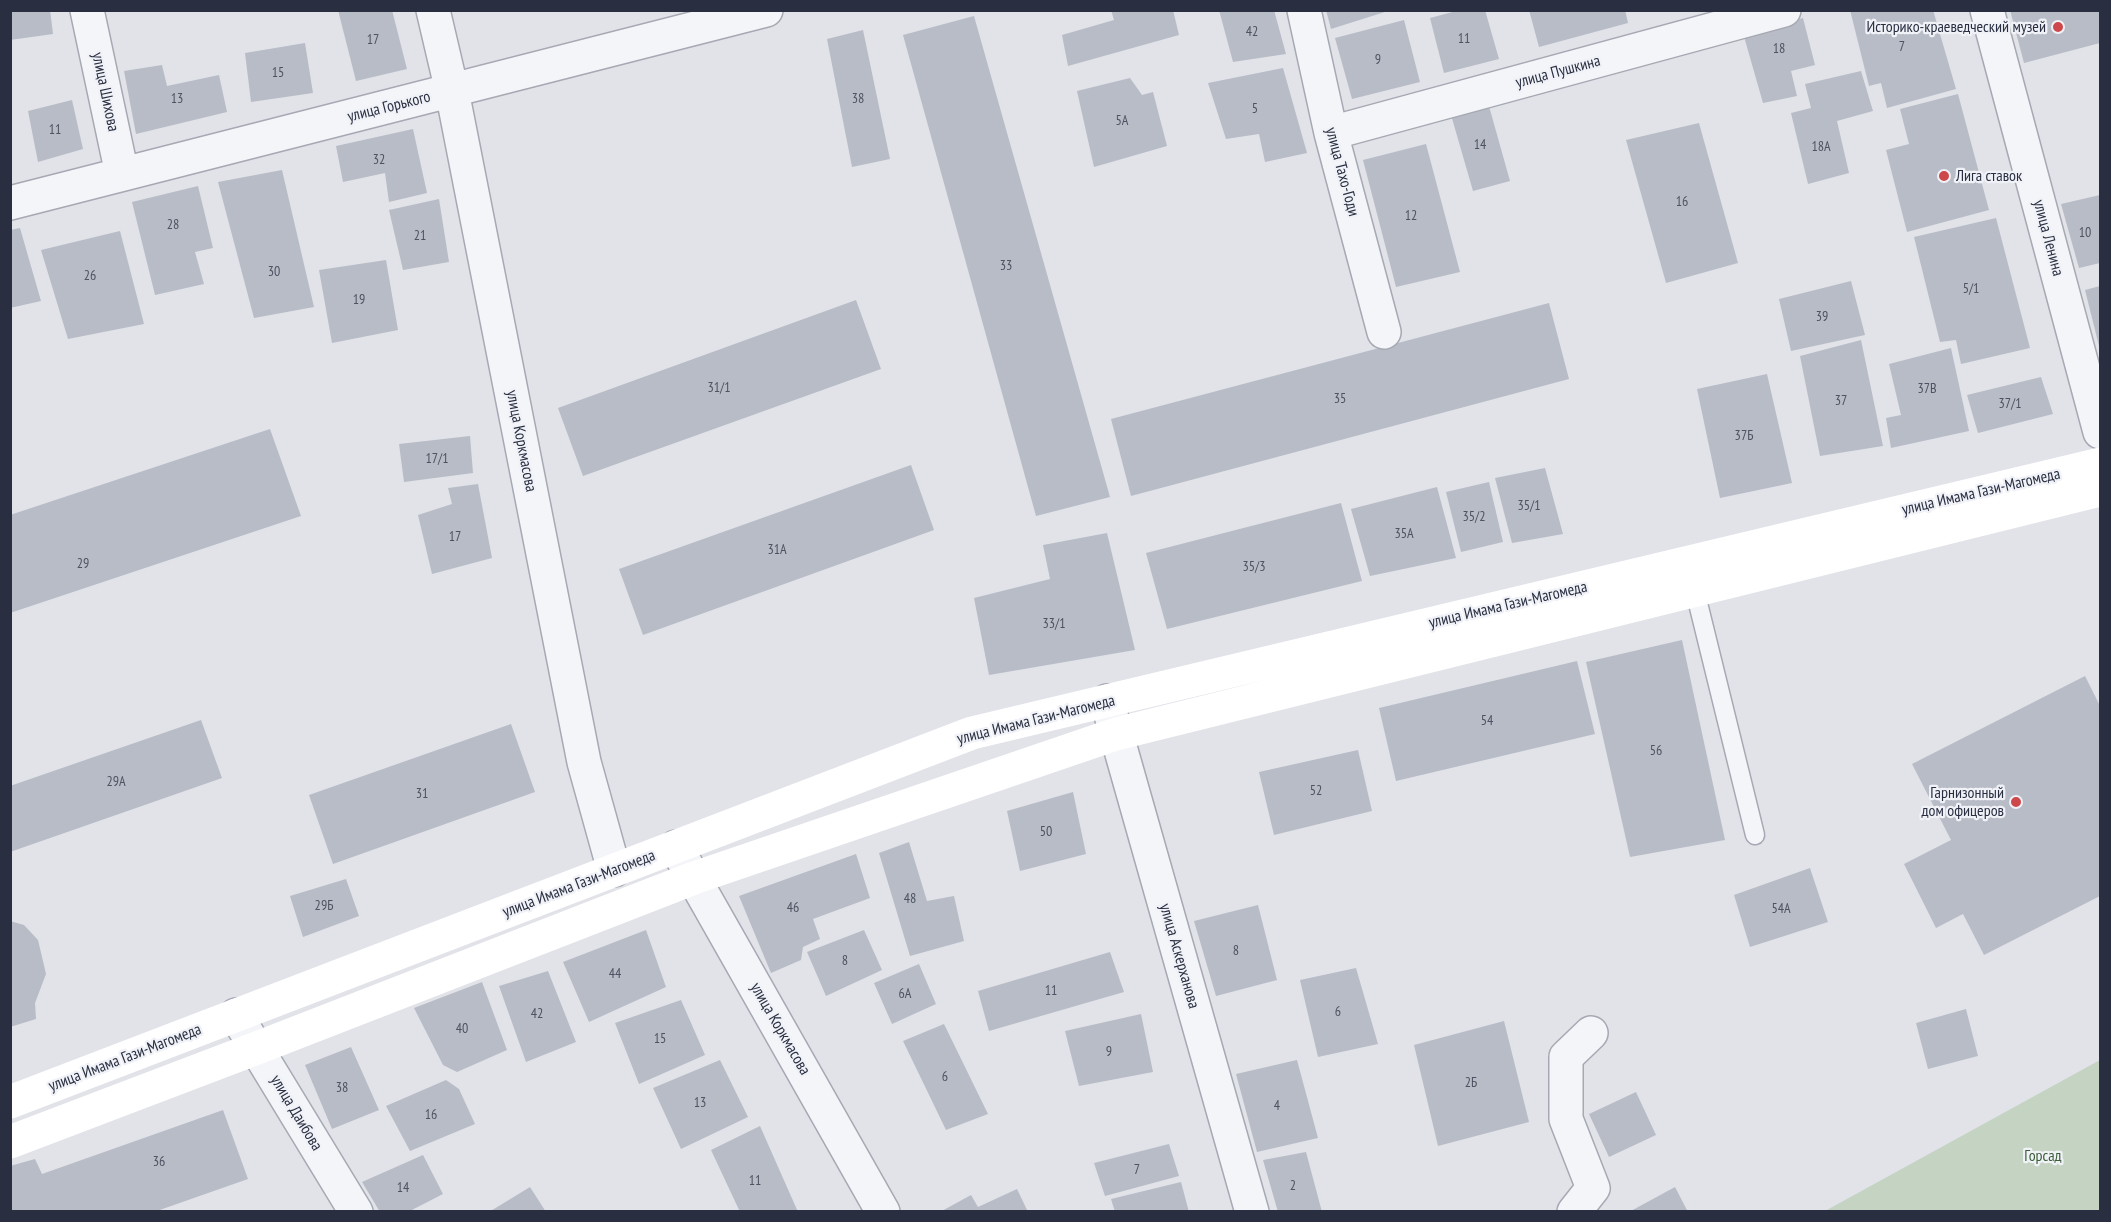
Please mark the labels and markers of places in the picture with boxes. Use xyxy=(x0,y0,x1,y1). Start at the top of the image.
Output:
place label: Историко-краеведческий музей xyxy=(1867,17,2046,37)
marker: Историко-краеведческий музей xyxy=(2051,20,2065,34)
place label: Лига ставок xyxy=(1956,166,2022,186)
marker: Лига ставок xyxy=(1937,169,1951,183)
place label: Гарнизонный дом офицеров xyxy=(1922,783,2004,821)
marker: Гарнизонный дом офицеров xyxy=(2009,795,2023,809)

